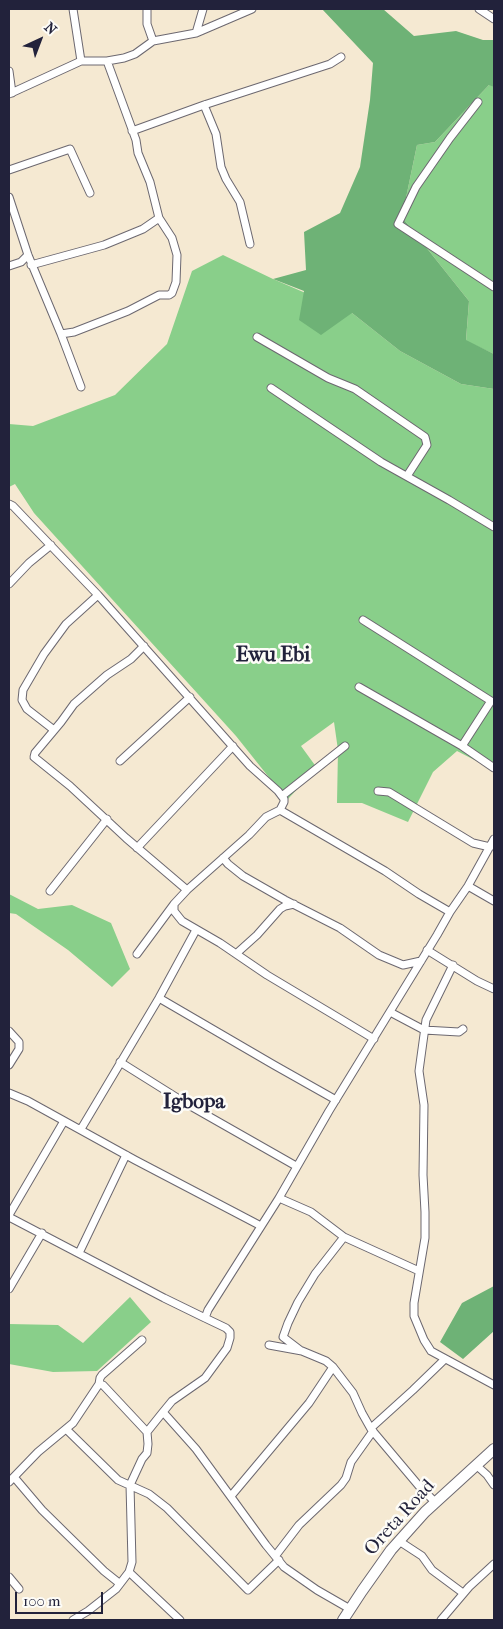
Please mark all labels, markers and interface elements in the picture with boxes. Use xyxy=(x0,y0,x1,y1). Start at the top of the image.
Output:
north arrow xyxy=(15,15,65,65)
text: N xyxy=(41,19,60,39)
district label: Ewu Ebi xyxy=(236,643,310,669)
district label: Igbopa xyxy=(163,1090,225,1116)
street label: Oreta Road xyxy=(360,1475,440,1561)
scale bar xyxy=(18,1582,105,1614)
text: 100 m xyxy=(23,1592,61,1610)

